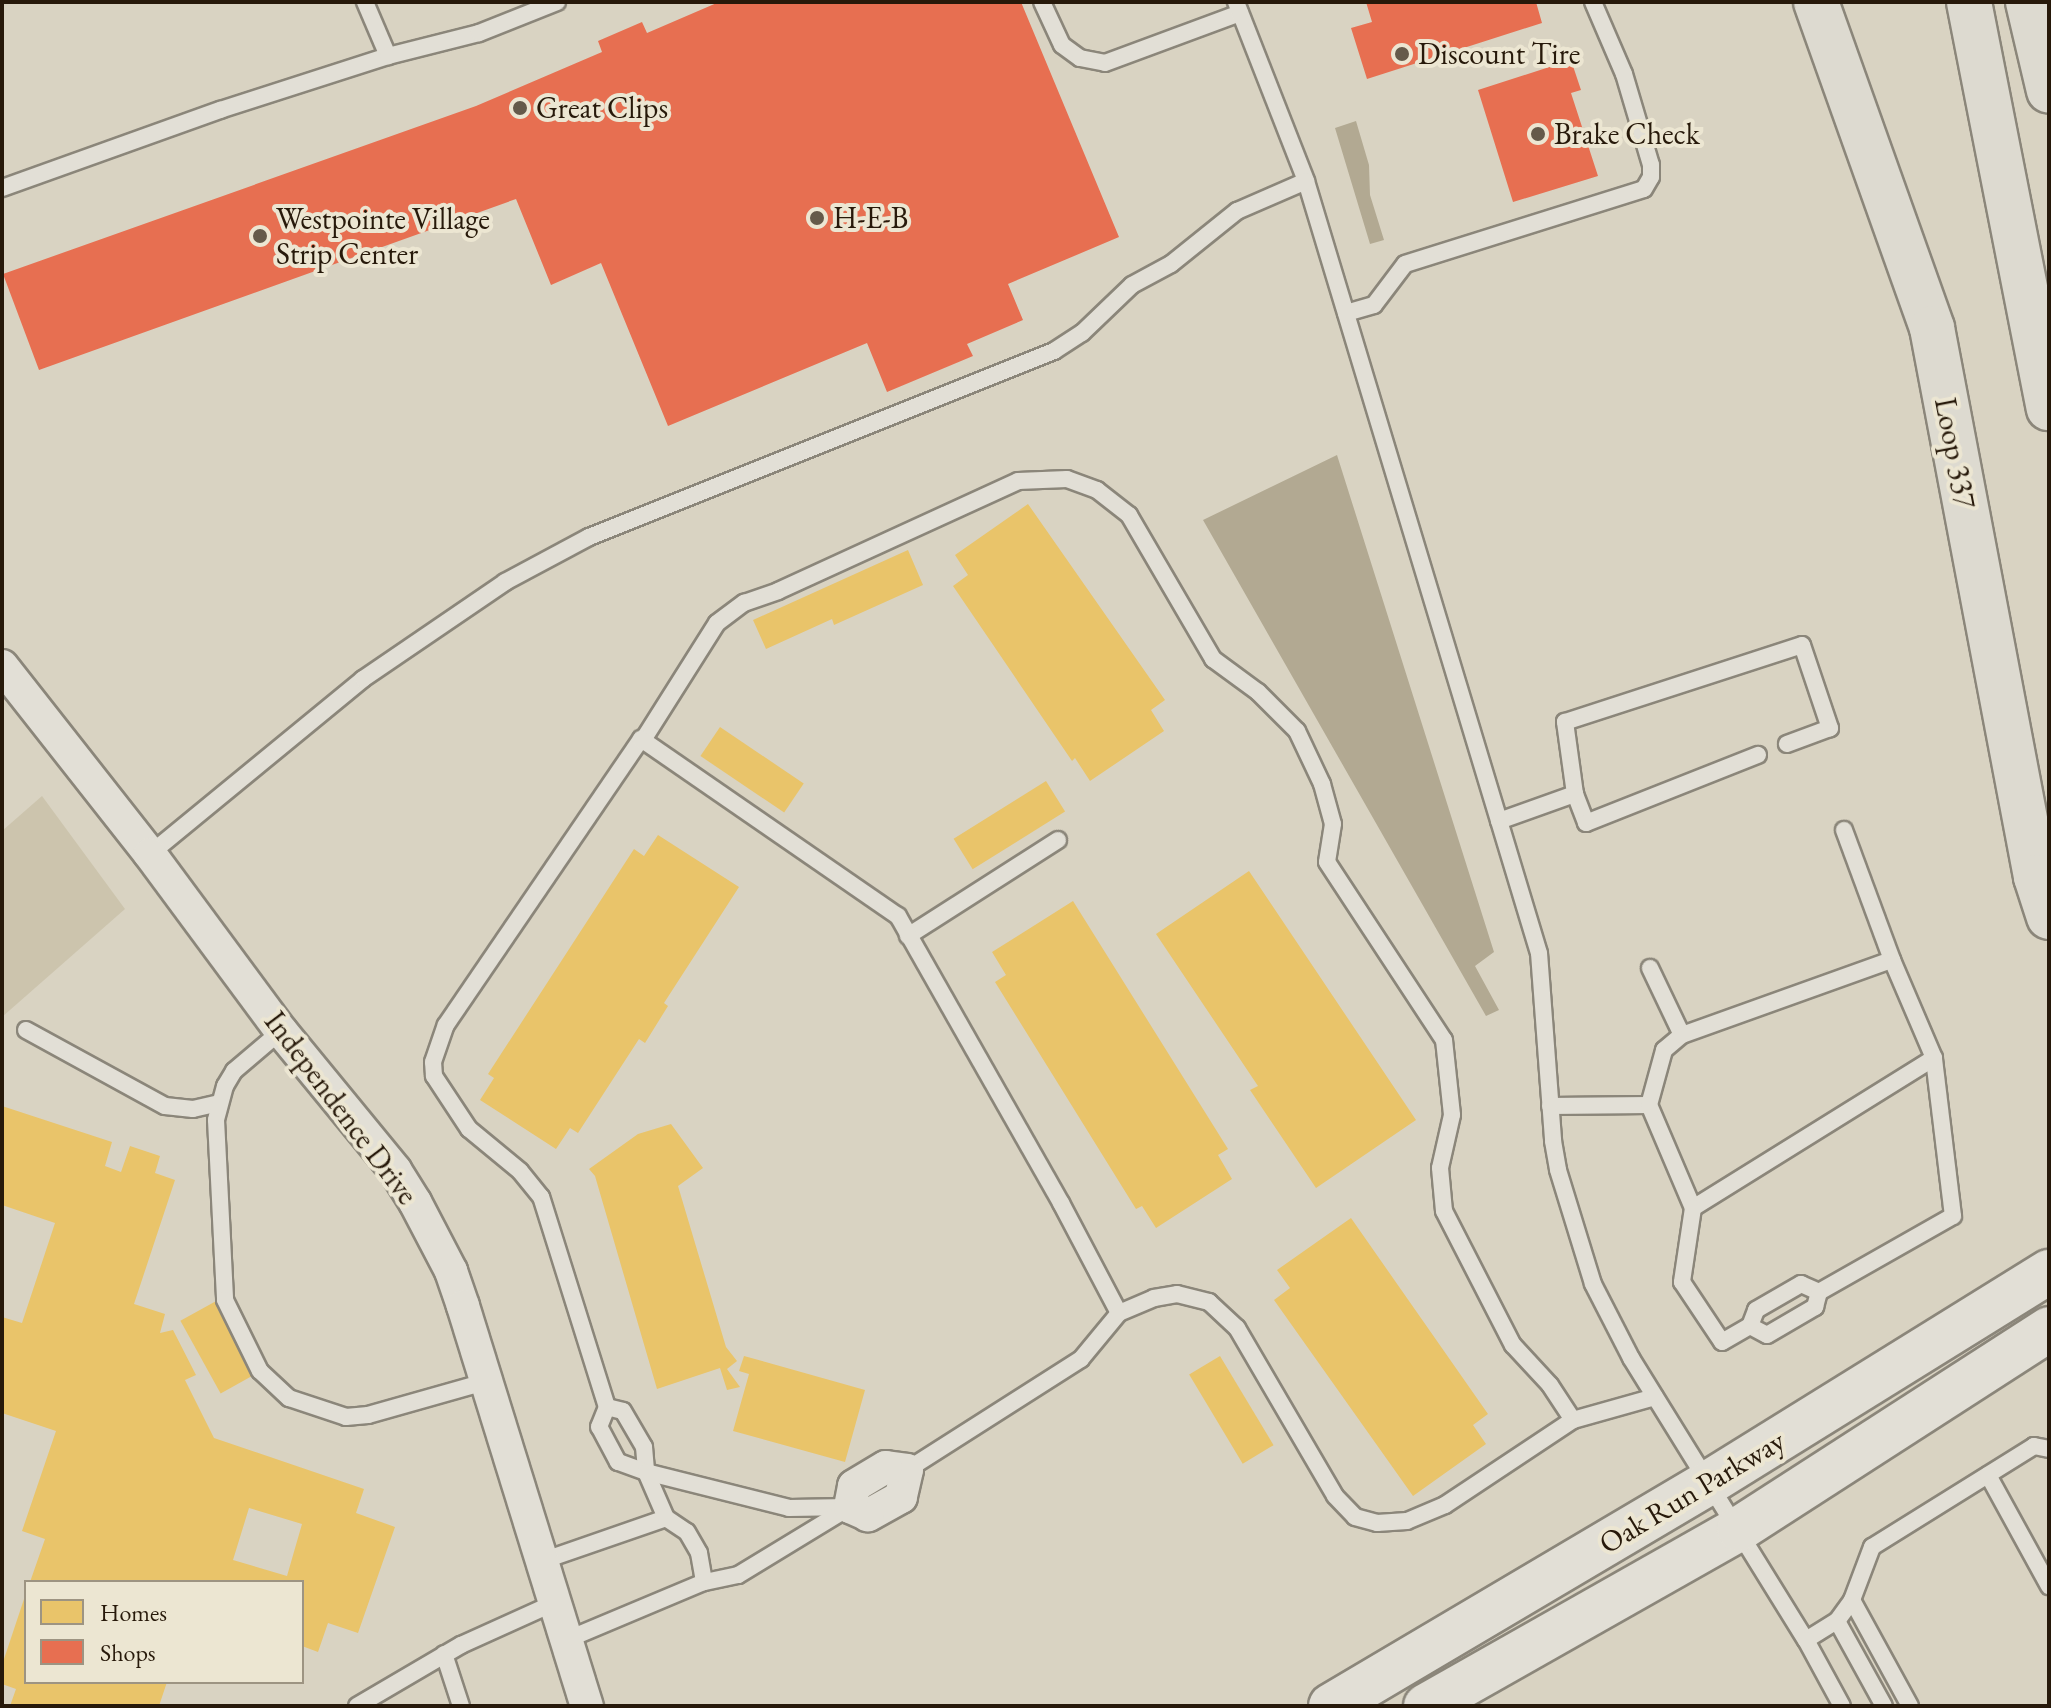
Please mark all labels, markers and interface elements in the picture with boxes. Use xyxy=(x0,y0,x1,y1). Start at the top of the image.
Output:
place label: Discount Tire xyxy=(1418,36,1580,72)
marker: Discount Tire xyxy=(1393,45,1411,63)
place label: Great Clips xyxy=(536,90,668,126)
marker: Great Clips xyxy=(511,99,529,117)
place label: Brake Check xyxy=(1554,116,1700,152)
marker: Brake Check xyxy=(1529,125,1547,143)
place label: H-E-B xyxy=(833,200,908,236)
place label: Westpointe Village Strip Center xyxy=(276,201,490,272)
marker: H-E-B xyxy=(808,209,826,227)
marker: Westpointe Village Strip Center xyxy=(251,227,269,245)
street label: Loop 337 xyxy=(1927,395,1983,511)
street label: Independence Drive xyxy=(257,1004,425,1212)
street label: Oak Run Parkway xyxy=(1593,1422,1791,1562)
legend xyxy=(24,1580,304,1684)
text: Homes xyxy=(100,1597,167,1628)
text: Shops xyxy=(100,1637,156,1668)

